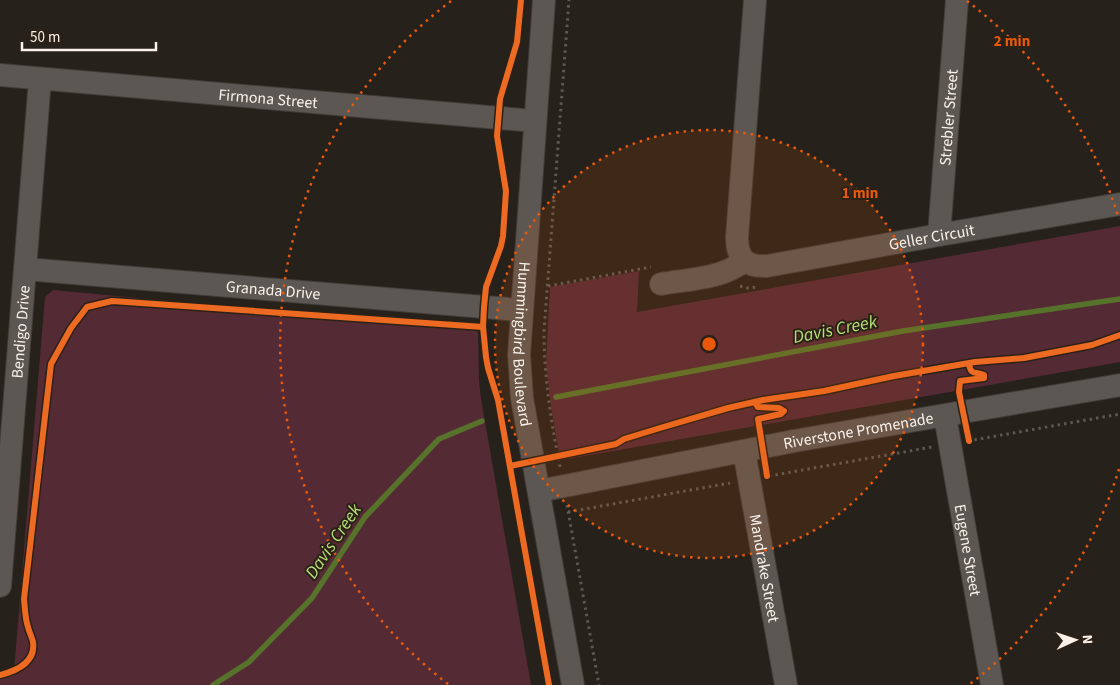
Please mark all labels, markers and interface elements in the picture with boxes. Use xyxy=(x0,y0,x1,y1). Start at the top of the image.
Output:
scale bar xyxy=(22,20,156,52)
text: 50 m xyxy=(30,27,60,48)
text: 2 min xyxy=(994,31,1030,52)
street label: Strebler Street xyxy=(934,68,964,166)
street label: Firmona Street xyxy=(217,84,319,114)
text: 1 min xyxy=(842,183,878,204)
street label: Geller Circuit xyxy=(887,219,977,256)
street label: Hummingbird Boulevard xyxy=(507,261,537,428)
street label: Granada Drive xyxy=(225,276,321,305)
street label: Bendigo Drive xyxy=(6,284,36,379)
water label: Davis Creek xyxy=(791,309,880,350)
centre of rings xyxy=(700,335,718,353)
street label: Riverstone Promenade xyxy=(781,407,935,455)
water label: Davis Creek xyxy=(299,499,368,584)
street label: Eugene Street xyxy=(949,502,986,598)
street label: Mandrake Street xyxy=(744,512,785,625)
north arrow xyxy=(1050,615,1100,665)
text: N xyxy=(1077,634,1097,645)

